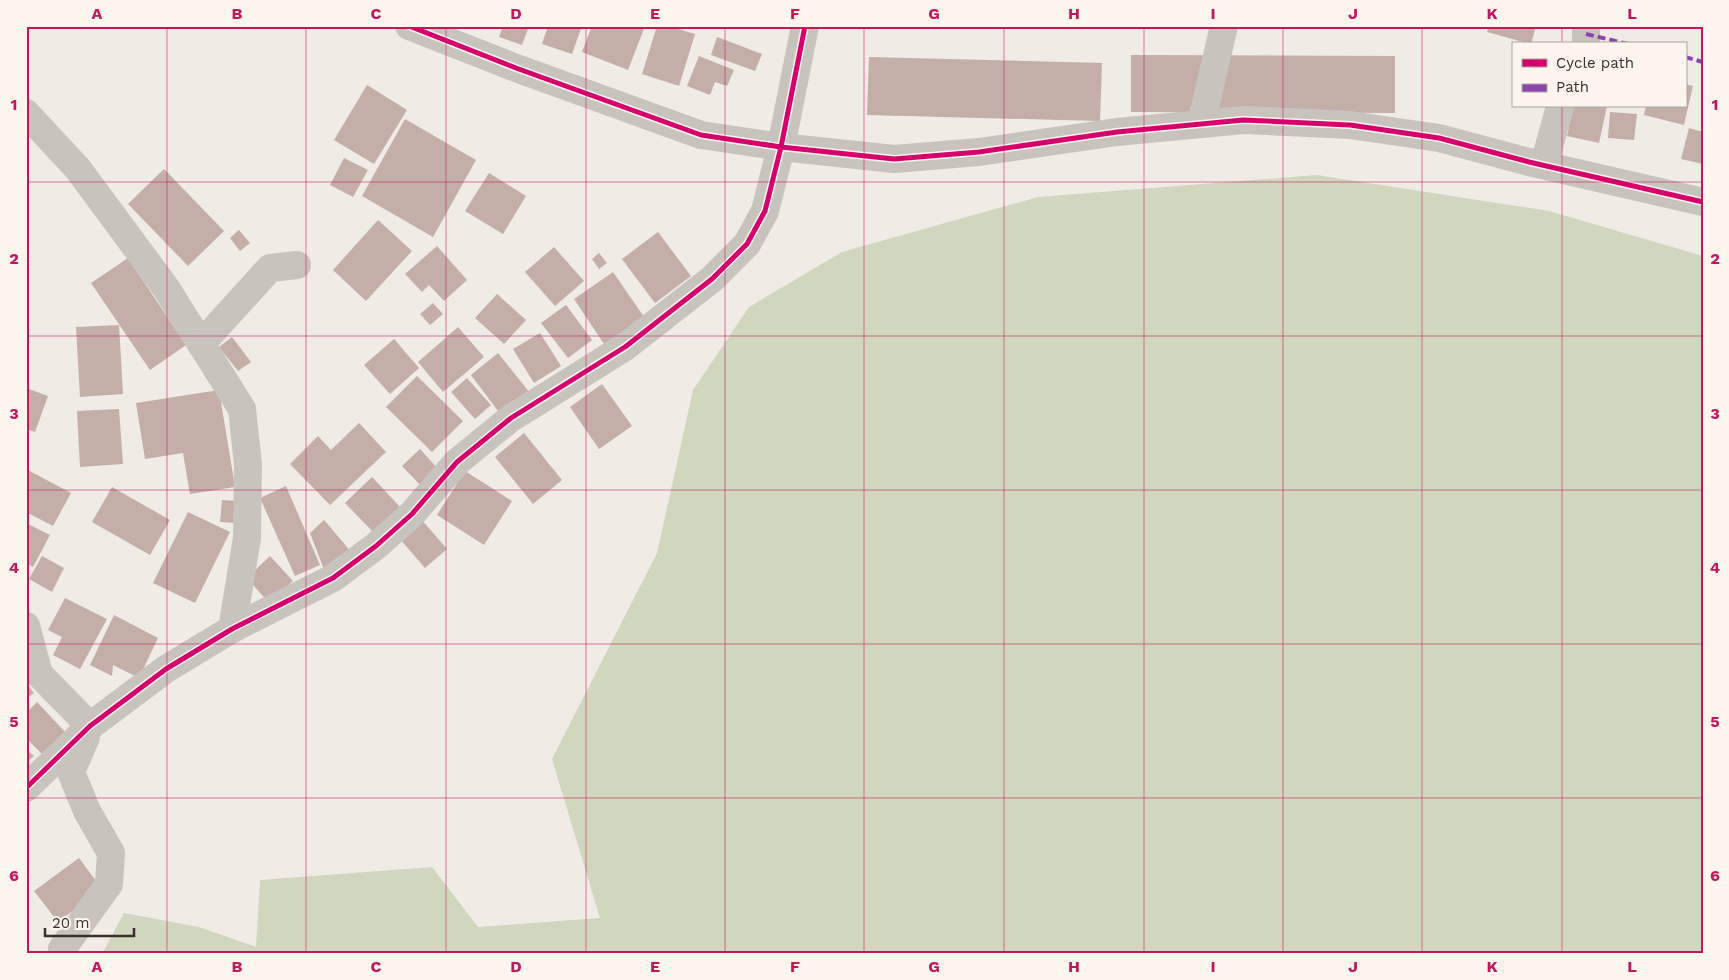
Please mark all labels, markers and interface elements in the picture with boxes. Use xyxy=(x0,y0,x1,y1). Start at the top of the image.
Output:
text: A xyxy=(92,4,103,23)
text: B xyxy=(232,4,243,23)
text: C xyxy=(371,4,382,23)
text: D xyxy=(510,4,522,23)
text: E xyxy=(650,4,660,23)
text: F xyxy=(790,4,800,23)
text: G xyxy=(928,4,940,23)
text: H xyxy=(1068,4,1080,23)
text: I xyxy=(1210,4,1216,23)
text: J xyxy=(1348,4,1358,23)
text: K xyxy=(1486,4,1498,23)
text: L xyxy=(1627,4,1637,23)
legend xyxy=(1512,42,1686,108)
text: Cycle path xyxy=(1556,54,1634,72)
text: Path xyxy=(1556,78,1589,96)
text: 1 xyxy=(11,95,17,114)
text: 1 xyxy=(1712,95,1718,114)
text: 2 xyxy=(9,249,19,268)
text: 2 xyxy=(1710,249,1720,268)
text: 3 xyxy=(9,404,19,423)
text: 3 xyxy=(1710,404,1720,423)
text: 4 xyxy=(9,558,19,577)
text: 4 xyxy=(1710,558,1720,577)
text: 5 xyxy=(9,712,19,731)
text: 5 xyxy=(1710,712,1720,731)
text: 6 xyxy=(9,866,19,885)
text: 6 xyxy=(1710,866,1720,885)
scale bar xyxy=(45,905,134,937)
text: 20 m xyxy=(52,914,90,932)
text: A xyxy=(92,957,103,976)
text: B xyxy=(232,957,243,976)
text: C xyxy=(371,957,382,976)
text: D xyxy=(510,957,522,976)
text: E xyxy=(650,957,660,976)
text: F xyxy=(790,957,800,976)
text: G xyxy=(928,957,940,976)
text: H xyxy=(1068,957,1080,976)
text: I xyxy=(1210,957,1216,976)
text: J xyxy=(1348,957,1358,976)
text: K xyxy=(1486,957,1498,976)
text: L xyxy=(1627,957,1637,976)

